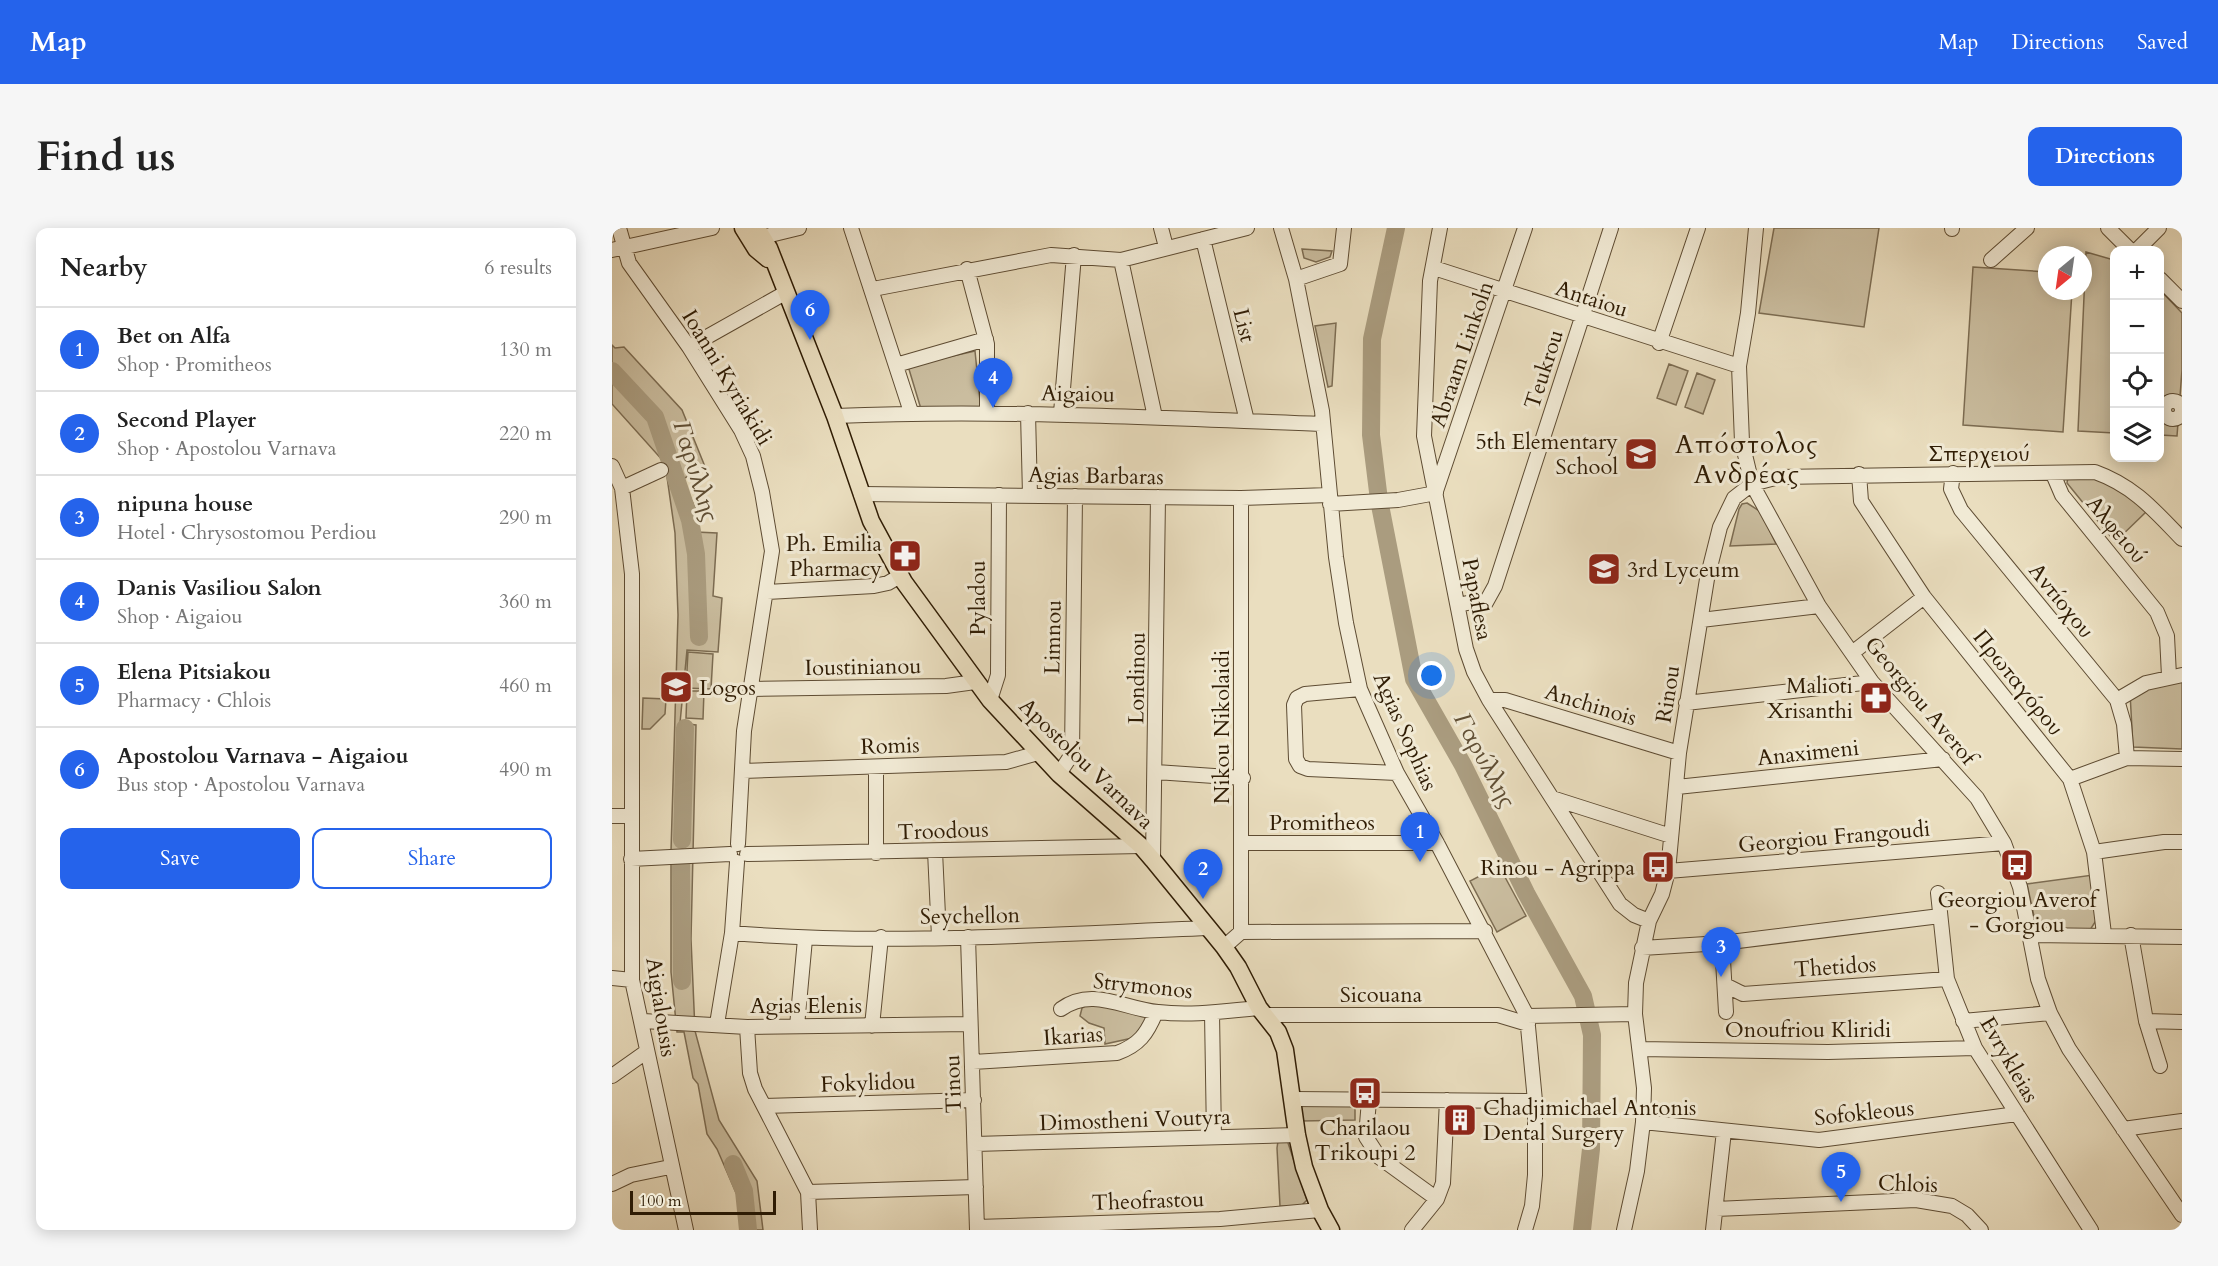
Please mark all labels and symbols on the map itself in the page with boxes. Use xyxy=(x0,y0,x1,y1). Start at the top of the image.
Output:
north arrow xyxy=(2038,246,2092,300)
street label: Antaiou xyxy=(1552,273,1632,325)
street label: Abraam Linkoln xyxy=(1423,277,1501,431)
pin: 6 xyxy=(790,291,830,340)
street label: Ioanni Kyriakidi xyxy=(675,304,780,451)
street label: List xyxy=(1225,305,1263,345)
street label: Teukrou xyxy=(1517,326,1571,413)
pin: 4 xyxy=(974,358,1012,408)
street label: Aigaiou xyxy=(1041,378,1115,410)
water label: Γαρύλλης xyxy=(665,417,726,526)
place label: 5th Elementary School xyxy=(1475,427,1618,482)
district label: Απόστολος Ανδρέας xyxy=(1675,427,1819,492)
school or university icon: 5th Elementary School xyxy=(1623,436,1659,472)
street label: Σπερχειού xyxy=(1928,439,2030,469)
street label: Agias Barbaras xyxy=(1028,460,1164,492)
street label: Αλφειού xyxy=(2079,489,2153,570)
place label: Ph. Emilia Pharmacy xyxy=(786,529,882,584)
pharmacy icon: Ph. Emilia Pharmacy xyxy=(887,538,923,574)
school or university icon: 3rd Lyceum xyxy=(1586,551,1622,587)
place label: 3rd Lyceum xyxy=(1627,555,1740,585)
street label: Papaflesa xyxy=(1454,556,1500,643)
street label: Αντίοχου xyxy=(2022,557,2101,645)
street label: Pyladou xyxy=(963,560,993,636)
street label: Limnou xyxy=(1037,599,1069,675)
street label: Πρωταγόρου xyxy=(1966,623,2070,742)
street label: Georgiou Averof xyxy=(1858,630,1985,774)
street label: Londinou xyxy=(1121,632,1153,724)
street label: Nikou Nikolaidi xyxy=(1207,650,1237,804)
street label: Ioustinianou xyxy=(804,651,922,683)
your location xyxy=(1417,661,1446,690)
street label: Rinou xyxy=(1649,663,1687,725)
street label: Agias Sophias xyxy=(1366,667,1445,795)
school or university icon: Logos xyxy=(658,669,694,705)
place label: Malioti Xrisanthi xyxy=(1767,671,1853,726)
place label: Logos xyxy=(699,673,756,703)
street label: Anchinois xyxy=(1541,677,1640,733)
pharmacy icon: Malioti Xrisanthi xyxy=(1858,680,1894,716)
street label: Apostolou Varnava xyxy=(1012,691,1161,836)
water label: Γαρύλλης xyxy=(1446,707,1524,814)
street label: Romis xyxy=(860,730,920,762)
street label: Anaximeni xyxy=(1756,733,1860,773)
street label: Promitheos xyxy=(1269,808,1375,838)
pin: 1 xyxy=(1400,812,1440,862)
street label: Troodous xyxy=(897,814,989,848)
street label: Georgiou Frangoudi xyxy=(1737,814,1931,860)
bus stop icon: Georgiou Averof - Gorgiou xyxy=(1999,847,2035,883)
bus stop icon: Rinou - Agrippa xyxy=(1640,849,1676,885)
pin: 2 xyxy=(1184,850,1222,899)
place label: Rinou - Agrippa xyxy=(1480,853,1635,883)
place label: Georgiou Averof - Gorgiou xyxy=(1937,885,2100,940)
street label: Seychellon xyxy=(920,900,1021,932)
pin: 3 xyxy=(1702,928,1740,977)
street label: Thetidos xyxy=(1793,949,1877,985)
street label: Aigialousis xyxy=(638,955,684,1059)
street label: Strymonos xyxy=(1092,966,1194,1006)
street label: Sicouana xyxy=(1340,980,1423,1010)
street label: Agias Elenis xyxy=(750,991,862,1021)
street label: Evrykleias xyxy=(1972,1011,2046,1108)
street label: Onoufriou Kliridi xyxy=(1725,1015,1891,1045)
street label: Ikarias xyxy=(1042,1019,1104,1053)
street label: Tinou xyxy=(937,1054,969,1114)
street label: Fokylidou xyxy=(820,1066,916,1100)
bus stop icon: Charilaou Trikoupi 2 xyxy=(1347,1075,1383,1111)
place label: Chadjimichael Antonis Dental Surgery xyxy=(1483,1093,1696,1148)
street label: Sofokleous xyxy=(1813,1093,1915,1133)
street label: Dimostheni Voutyra xyxy=(1039,1102,1232,1138)
building icon: Chadjimichael Antonis Dental Surgery xyxy=(1442,1102,1478,1138)
place label: Charilaou Trikoupi 2 xyxy=(1314,1113,1416,1168)
pin: 5 xyxy=(1822,1152,1860,1202)
street label: Chlois xyxy=(1877,1168,1938,1200)
street label: Theofrastou xyxy=(1091,1184,1205,1218)
scale bar xyxy=(630,1188,776,1216)

